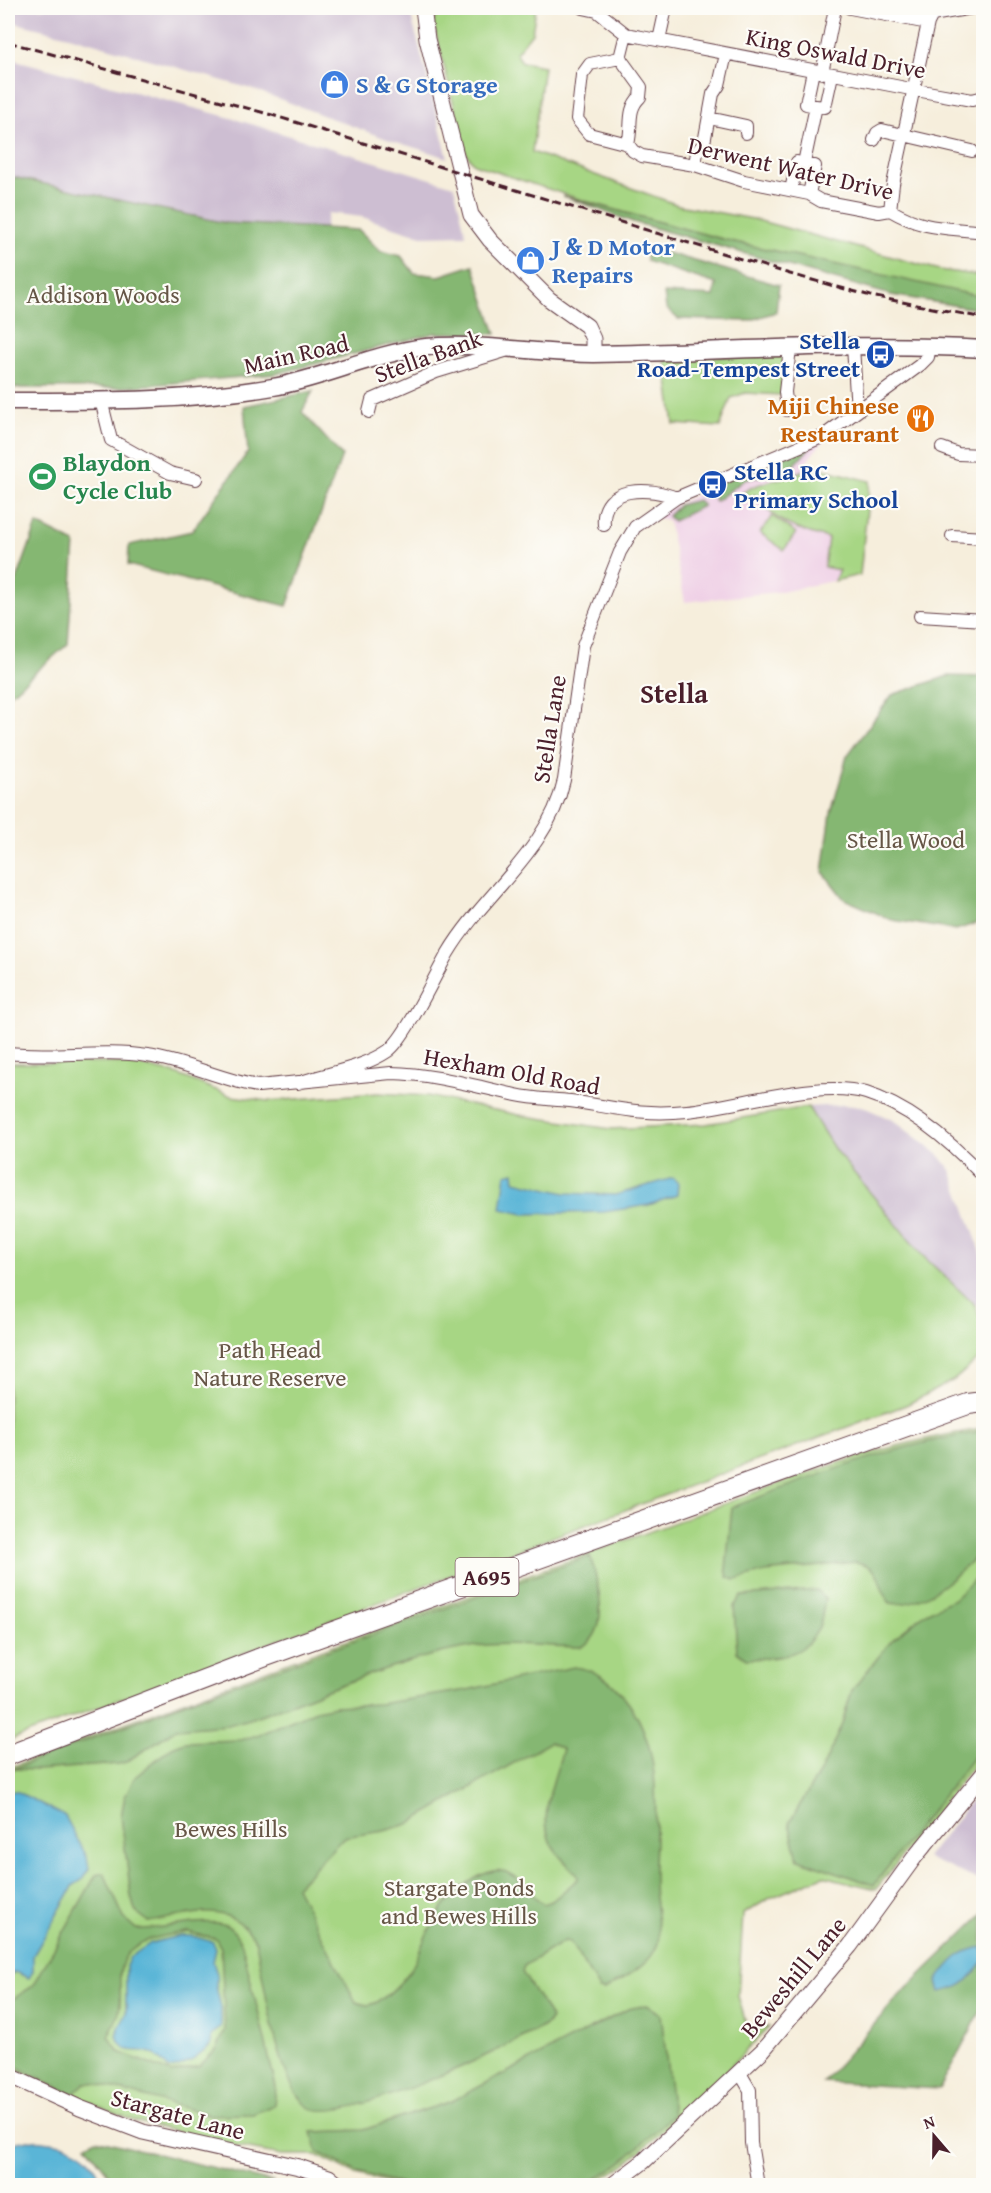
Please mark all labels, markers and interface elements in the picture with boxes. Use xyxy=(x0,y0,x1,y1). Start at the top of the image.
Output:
street label: King Oswald Drive xyxy=(743,18,929,88)
place label: S & G Storage xyxy=(356,67,498,102)
shop icon: S & G Storage xyxy=(319,68,351,100)
street label: Derwent Water Drive xyxy=(685,127,897,209)
place label: J & D Motor Repairs xyxy=(548,229,675,292)
shop icon: J & D Motor Repairs xyxy=(515,244,547,276)
park label: Addison Woods xyxy=(26,277,180,312)
street label: Stella Bank xyxy=(369,320,487,392)
place label: Stella Road-Tempest Street xyxy=(637,323,861,386)
street label: Main Road xyxy=(240,325,352,383)
bus stop icon: Stella Road-Tempest Street xyxy=(865,338,897,370)
place label: Miji Chinese Restaurant xyxy=(768,388,899,451)
restaurant icon: Miji Chinese Restaurant xyxy=(904,403,936,435)
place label: Blaydon Cycle Club xyxy=(63,445,172,508)
place label: Stella RC Primary School xyxy=(734,454,899,517)
sports icon: Blaydon Cycle Club xyxy=(26,460,58,492)
bus stop icon: Stella RC Primary School xyxy=(697,469,729,501)
street label: Stella Lane xyxy=(523,672,575,786)
district label: Stella xyxy=(640,673,708,713)
park label: Stella Wood xyxy=(847,822,965,857)
street label: Hexham Old Road xyxy=(421,1038,603,1104)
park label: Path Head Nature Reserve xyxy=(194,1332,346,1395)
road number: A695 xyxy=(456,1558,518,1596)
park label: Bewes Hills xyxy=(174,1811,288,1846)
park label: Stargate Ponds and Bewes Hills xyxy=(381,1870,537,1933)
street label: Beweshill Lane xyxy=(732,1909,854,2045)
street label: Stargate Lane xyxy=(107,2079,249,2149)
north arrow xyxy=(904,2106,964,2166)
text: N xyxy=(920,2109,938,2135)

